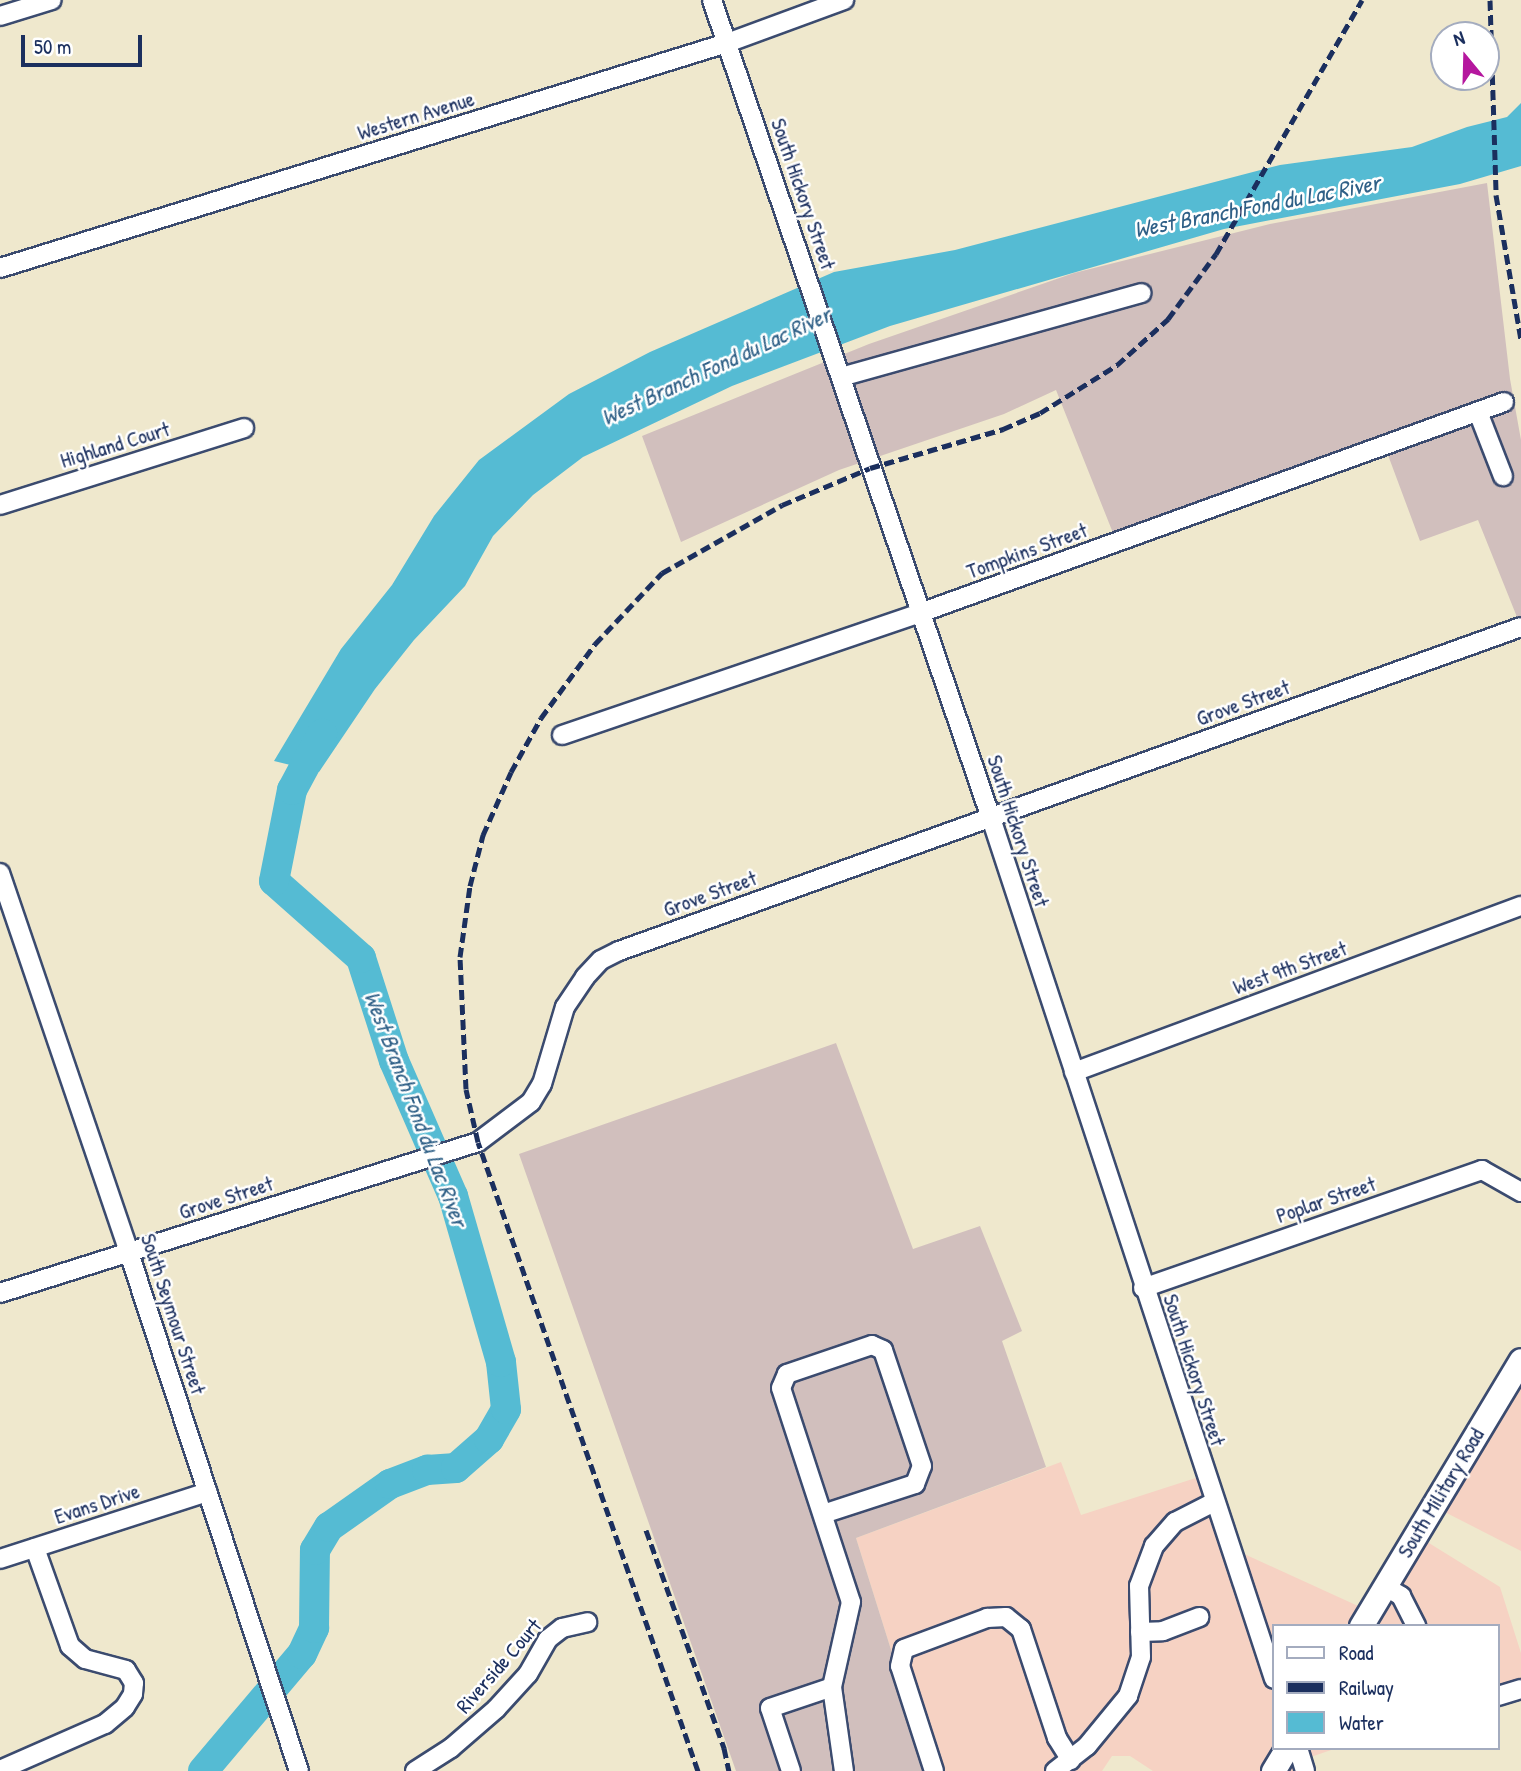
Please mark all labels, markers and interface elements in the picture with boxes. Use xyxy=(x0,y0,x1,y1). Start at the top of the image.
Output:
scale bar xyxy=(24,21,145,65)
north arrow xyxy=(1430,21,1500,91)
text: N xyxy=(1450,24,1468,52)
text: 50 m xyxy=(34,32,71,61)
street label: Western Avenue xyxy=(355,86,477,146)
street label: South Hickory Street xyxy=(765,115,841,273)
water label: West Branch Fond du Lac River xyxy=(1132,169,1382,243)
water label: West Branch Fond du Lac River xyxy=(597,301,835,431)
street label: Highland Court xyxy=(57,416,173,474)
street label: Tompkins Street xyxy=(963,518,1091,584)
street label: Grove Street xyxy=(1193,675,1293,731)
street label: South Hickory Street xyxy=(982,752,1054,910)
street label: Grove Street xyxy=(660,866,760,922)
street label: West 9th Street xyxy=(1230,936,1350,1000)
water label: West Branch Fond du Lac River xyxy=(358,987,474,1231)
street label: Grove Street xyxy=(176,1171,276,1225)
street label: Poplar Street xyxy=(1273,1171,1379,1229)
street label: South Seymour Street xyxy=(135,1231,211,1397)
street label: South Hickory Street xyxy=(1158,1291,1230,1449)
street label: South Military Road xyxy=(1392,1424,1490,1562)
street label: Evans Drive xyxy=(51,1478,143,1530)
street label: Riverside Court xyxy=(451,1614,547,1718)
legend xyxy=(1272,1624,1500,1750)
text: Road xyxy=(1339,1638,1373,1667)
text: Railway xyxy=(1339,1673,1394,1702)
text: Water xyxy=(1339,1708,1384,1737)

